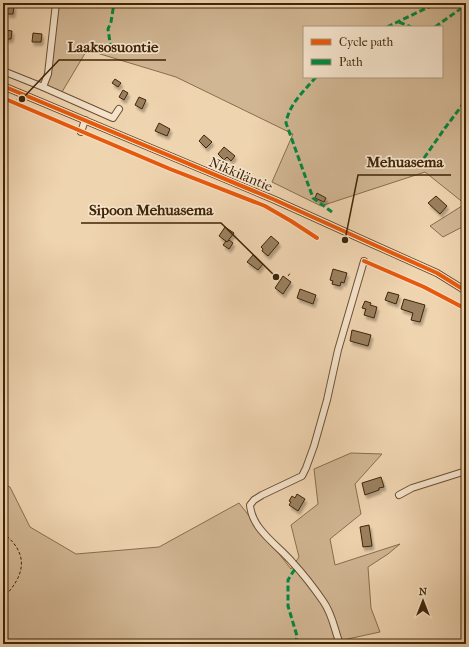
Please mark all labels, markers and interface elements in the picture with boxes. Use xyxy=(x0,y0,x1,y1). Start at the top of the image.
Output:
legend xyxy=(303,26,443,78)
callout: Laaksosuontie xyxy=(59,33,166,60)
text: Cycle path xyxy=(339,35,394,49)
text: Laaksosuontie xyxy=(68,38,159,56)
text: Path xyxy=(339,55,363,69)
callout: Mehuasema xyxy=(358,148,451,175)
street label: Nikkiläntie xyxy=(206,153,275,196)
text: Mehuasema xyxy=(366,153,445,171)
callout: Sipoon Mehuasema xyxy=(81,196,221,223)
text: Sipoon Mehuasema xyxy=(89,201,214,219)
north arrow xyxy=(403,581,443,621)
text: N xyxy=(419,585,428,598)

